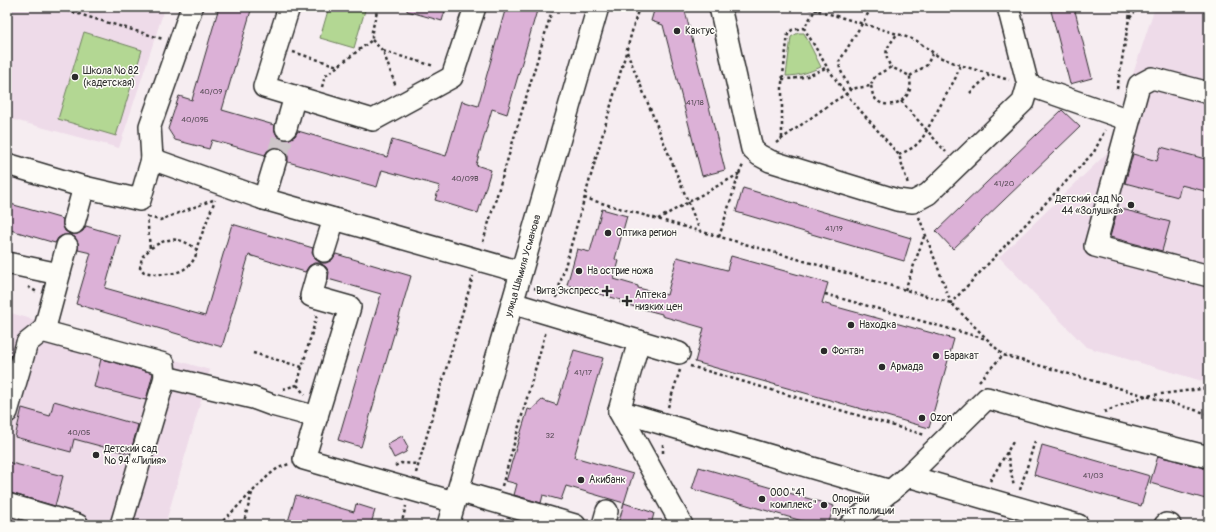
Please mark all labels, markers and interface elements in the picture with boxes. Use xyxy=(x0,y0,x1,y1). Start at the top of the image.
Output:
place label: Кактус xyxy=(685,25,715,37)
marker: Кактус xyxy=(672,26,682,36)
place label: Школа № 82 (кадетская) xyxy=(83,65,139,89)
marker: Школа № 82 (кадетская) xyxy=(70,72,80,82)
house number: 40/09 xyxy=(200,87,222,96)
house number: 41/18 xyxy=(686,98,704,107)
house number: 40/09Б xyxy=(181,115,209,124)
house number: 40/09В xyxy=(451,174,479,183)
house number: 41/20 xyxy=(994,179,1015,188)
place label: Детский сад № 44 «Золушка» xyxy=(1054,193,1123,217)
marker: Детский сад № 44 «Золушка» xyxy=(1126,200,1136,210)
street label: улица Шамиля Усманова xyxy=(502,213,544,319)
house number: 41/19 xyxy=(825,224,843,233)
place label: Оптика регион xyxy=(616,227,677,239)
marker: Оптика регион xyxy=(603,228,613,238)
place label: На острие ножа xyxy=(587,265,653,277)
marker: На острие ножа xyxy=(574,266,584,276)
place label: Вита Экспресс xyxy=(536,285,599,297)
marker: Вита Экспресс xyxy=(602,286,612,296)
place label: Аптека низких цен xyxy=(635,289,682,313)
marker: Аптека низких цен xyxy=(622,296,632,306)
place label: Находка xyxy=(859,319,897,331)
marker: Находка xyxy=(846,320,856,330)
place label: Фонтан xyxy=(832,345,864,357)
marker: Фонтан xyxy=(819,346,829,356)
place label: Баракат xyxy=(944,350,979,362)
marker: Баракат xyxy=(931,351,941,361)
place label: Армада xyxy=(890,361,923,373)
marker: Армада xyxy=(877,362,887,372)
house number: 41/17 xyxy=(574,368,593,377)
place label: Ozon xyxy=(930,412,953,424)
marker: Ozon xyxy=(917,413,927,423)
house number: 40/05 xyxy=(68,428,90,437)
house number: 32 xyxy=(546,431,555,440)
place label: Детский сад № 94 «Лилия» xyxy=(103,443,166,467)
marker: Детский сад № 94 «Лилия» xyxy=(91,450,101,460)
house number: 41/03 xyxy=(1083,471,1104,480)
place label: Акибанк xyxy=(589,474,626,486)
marker: Акибанк xyxy=(576,475,586,485)
place label: ООО "41 комплекс" xyxy=(770,487,817,511)
place label: Опорный пункт полиции xyxy=(832,493,895,517)
marker: ООО "41 комплекс" xyxy=(757,494,767,504)
marker: Опорный пункт полиции xyxy=(819,500,829,510)

